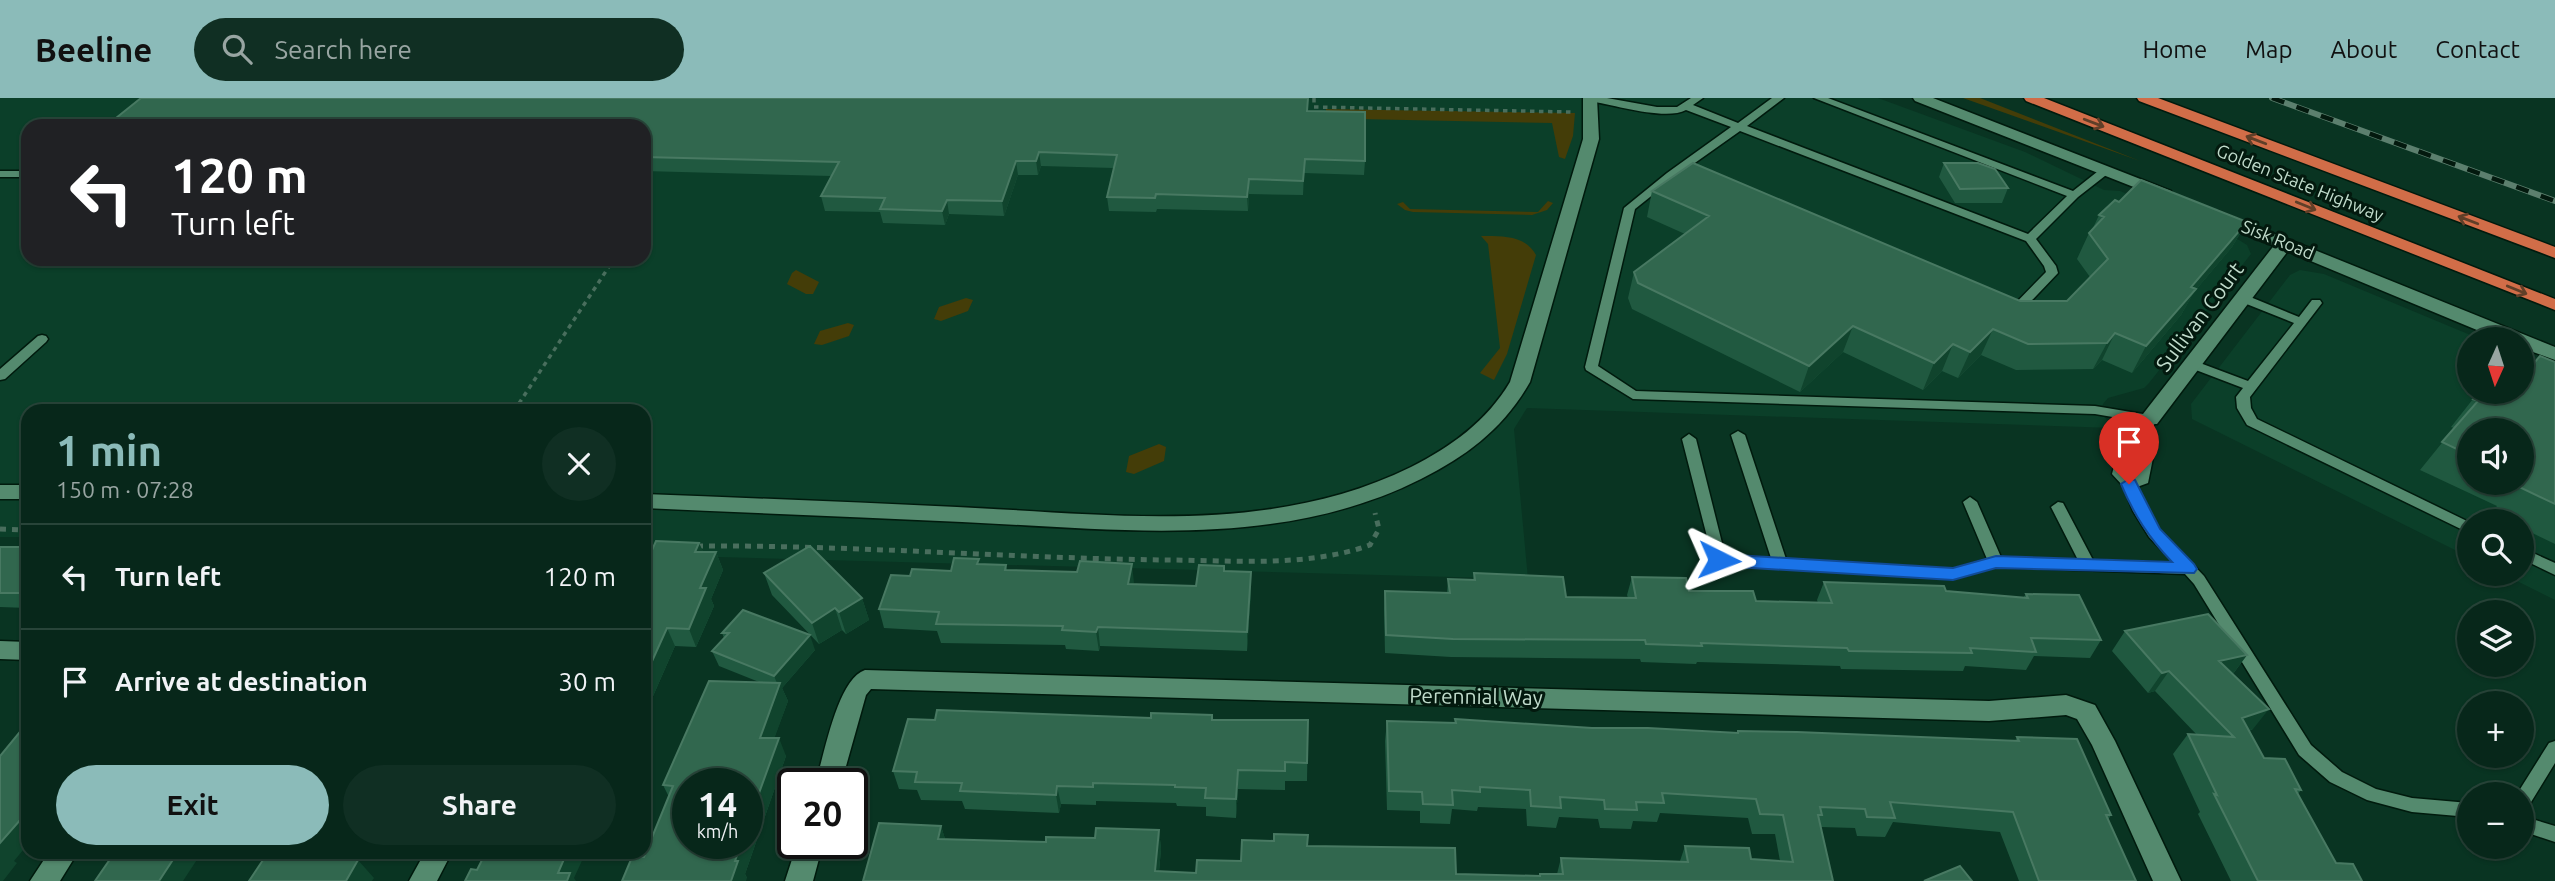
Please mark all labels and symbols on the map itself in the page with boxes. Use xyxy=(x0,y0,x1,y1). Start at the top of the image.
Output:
one-way arrow xyxy=(2083,117,2105,130)
one-way arrow xyxy=(2245,132,2267,145)
street label: Golden State Highway xyxy=(2214,139,2387,225)
one-way arrow xyxy=(2295,200,2316,213)
one-way arrow xyxy=(2458,213,2480,225)
street label: Sisk Road xyxy=(2239,216,2318,263)
street label: Sullivan Court xyxy=(2150,257,2248,376)
one-way arrow xyxy=(2506,284,2528,297)
north arrow xyxy=(2457,327,2534,404)
pin xyxy=(2099,412,2159,484)
position arrow xyxy=(1682,523,1756,597)
street label: Perennial Way xyxy=(1409,683,1543,709)
speed limit sign: 20 xyxy=(777,768,868,859)

